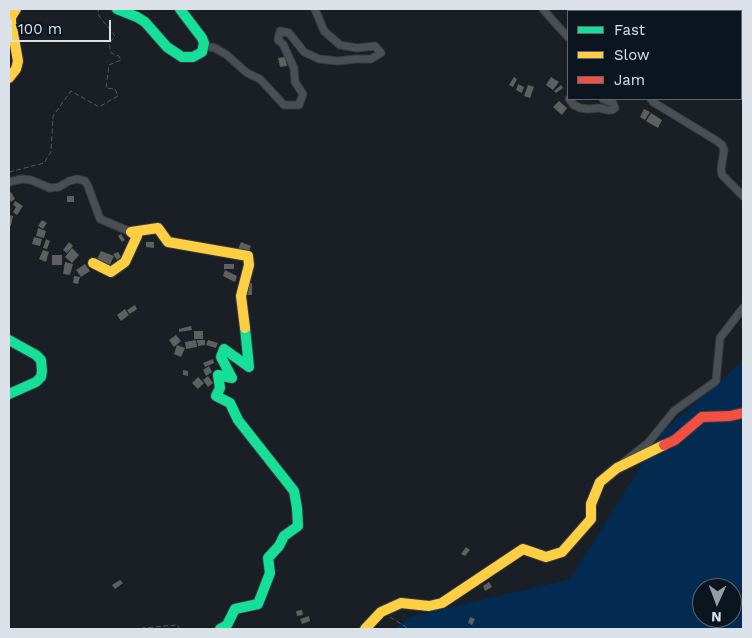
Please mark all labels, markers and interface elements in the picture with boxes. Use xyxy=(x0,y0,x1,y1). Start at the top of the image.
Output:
scale bar xyxy=(12,10,114,42)
legend xyxy=(567,10,742,100)
text: 100 m xyxy=(18,20,62,38)
text: Fast xyxy=(614,21,645,39)
text: Slow xyxy=(614,46,650,64)
text: Jam xyxy=(614,71,645,89)
north arrow xyxy=(692,578,742,628)
text: N xyxy=(711,609,722,625)

